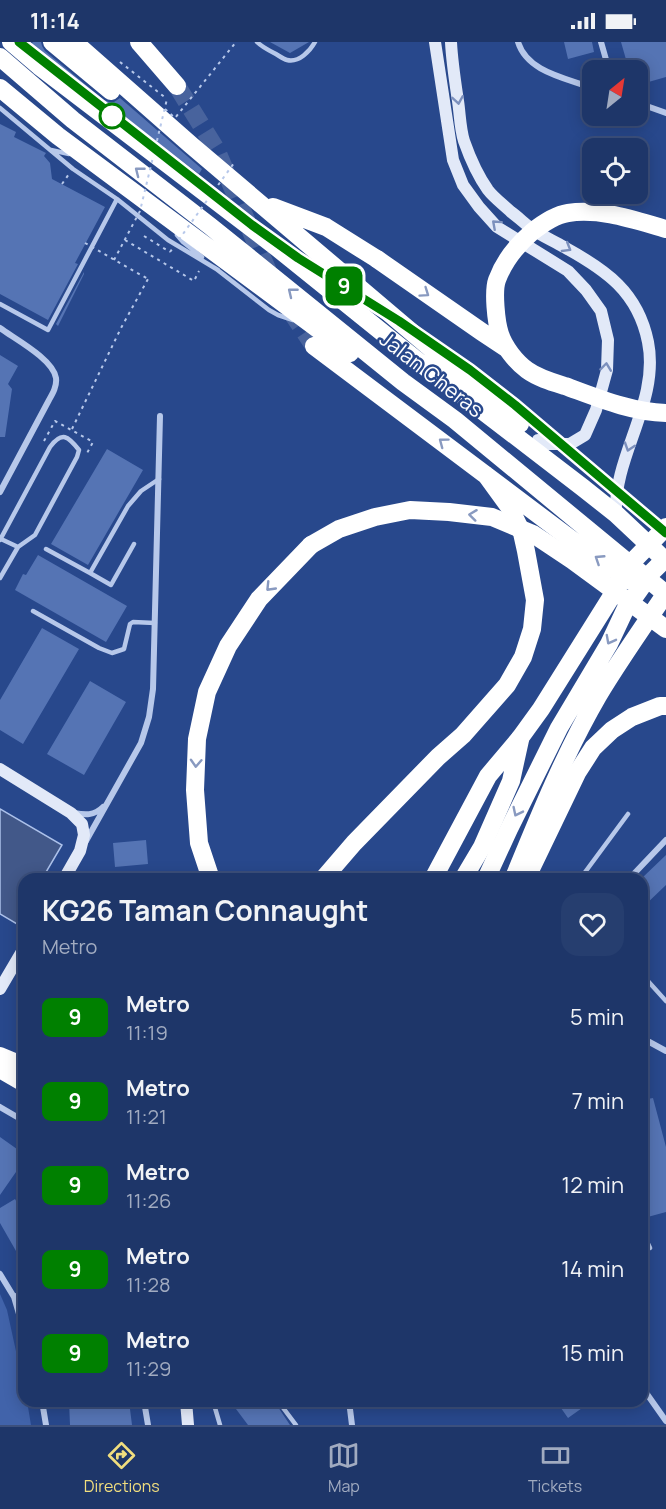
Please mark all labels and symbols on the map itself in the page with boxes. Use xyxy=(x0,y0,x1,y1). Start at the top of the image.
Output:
north arrow xyxy=(582,60,648,126)
one-way arrow xyxy=(451,95,463,105)
unlabelled marker xyxy=(99,103,125,129)
one-way arrow xyxy=(135,168,146,179)
one-way arrow xyxy=(492,220,503,231)
one-way arrow xyxy=(561,241,571,253)
line badge: 9 xyxy=(324,266,364,306)
one-way arrow xyxy=(418,286,429,297)
one-way arrow xyxy=(288,289,299,300)
street label: Jalan Cheras xyxy=(374,325,490,423)
one-way arrow xyxy=(600,363,612,372)
one-way arrow xyxy=(438,439,449,450)
one-way arrow xyxy=(624,441,636,452)
one-way arrow xyxy=(469,509,478,522)
one-way arrow xyxy=(595,555,606,566)
one-way arrow xyxy=(267,580,278,591)
one-way arrow xyxy=(606,634,617,645)
one-way arrow xyxy=(190,758,203,767)
one-way arrow xyxy=(513,805,525,816)

